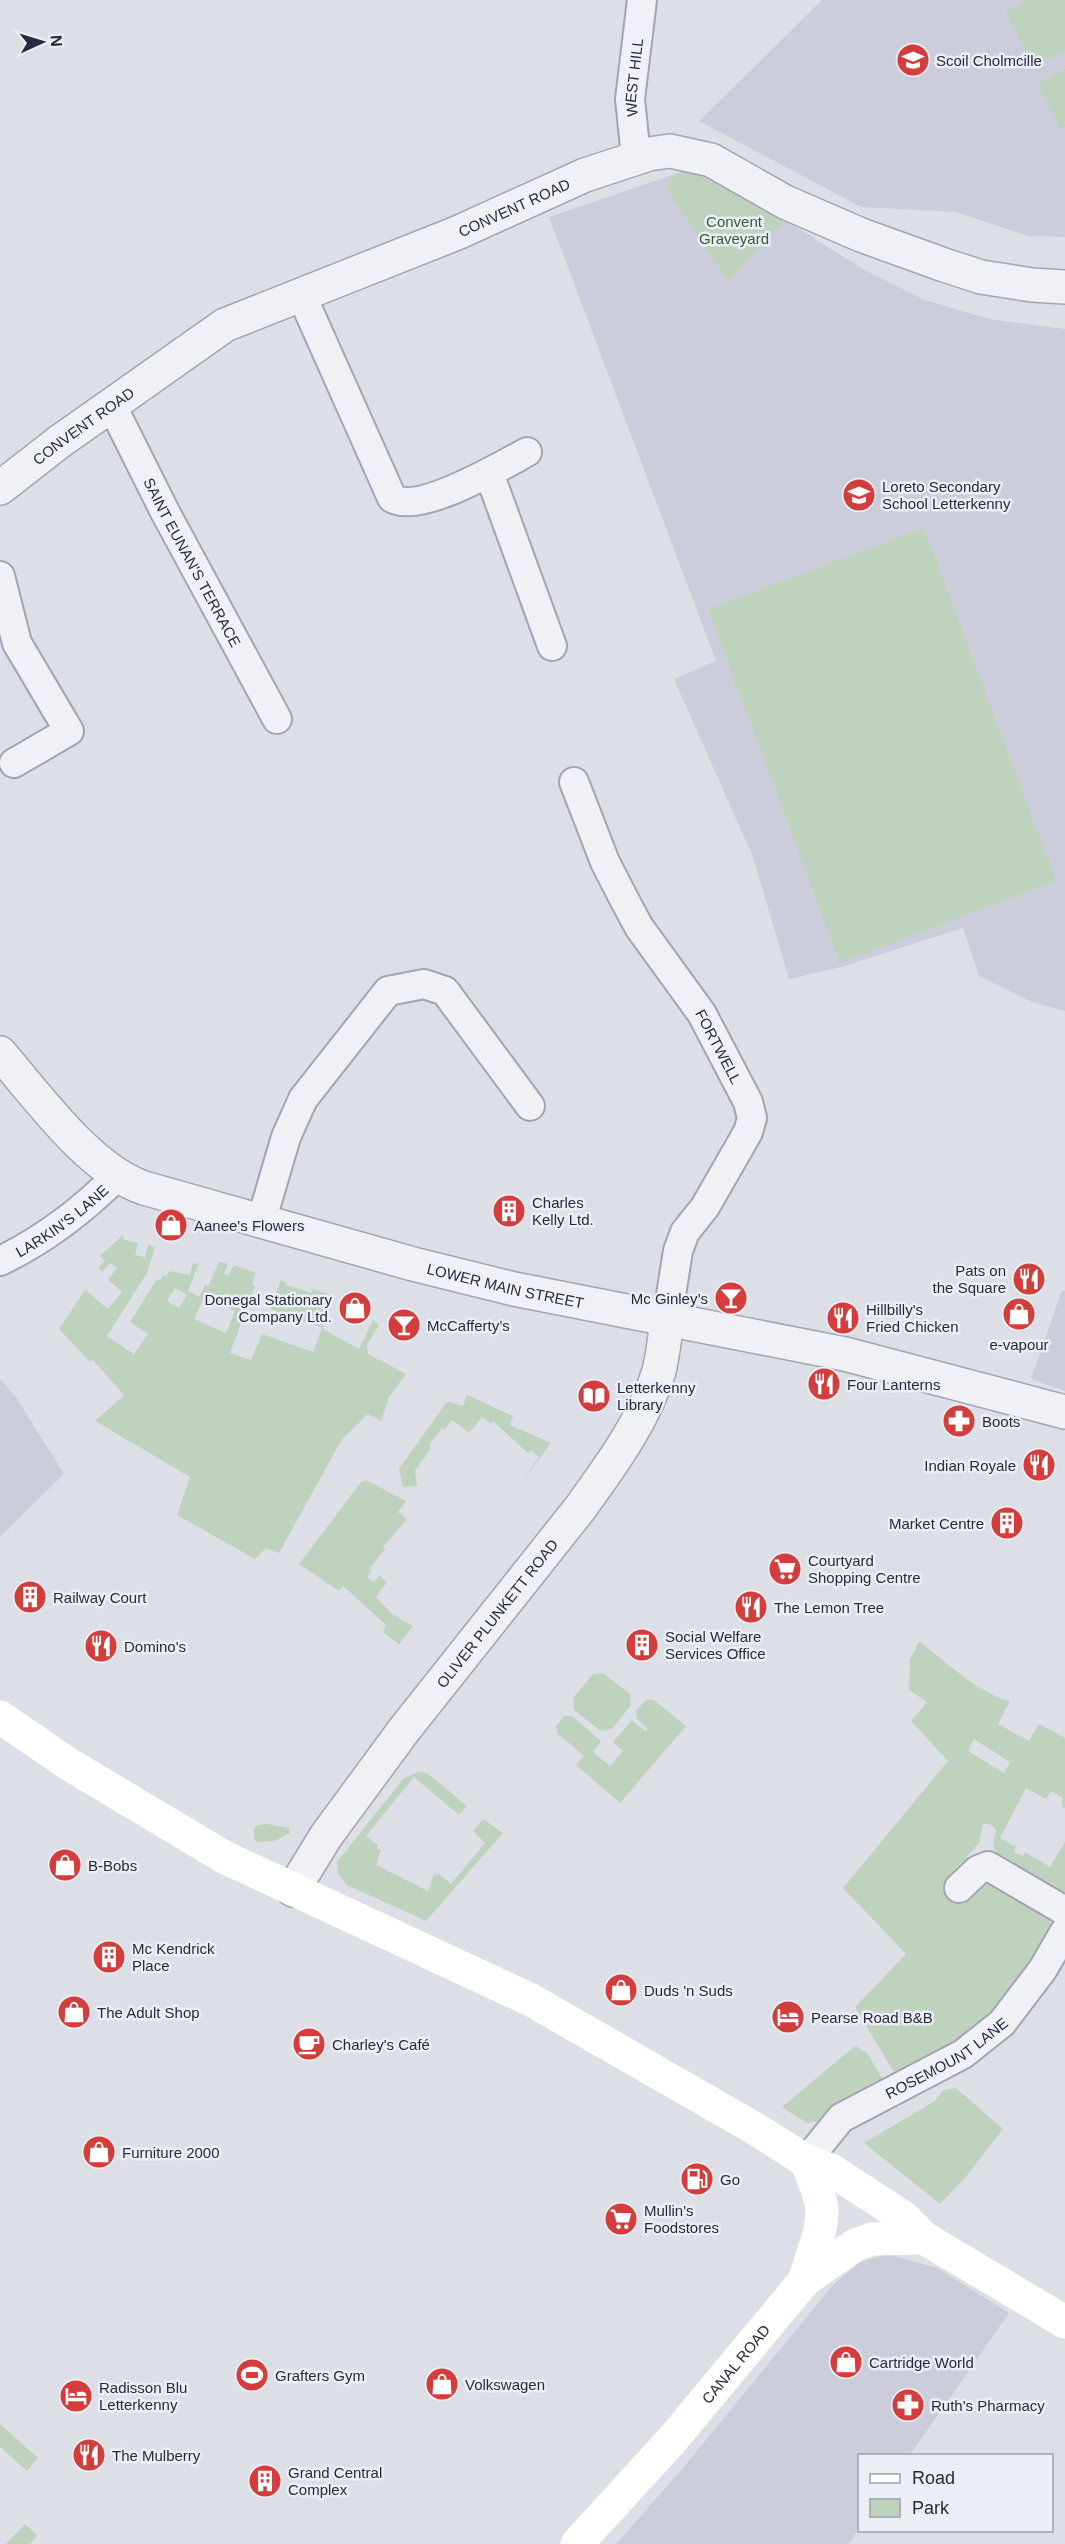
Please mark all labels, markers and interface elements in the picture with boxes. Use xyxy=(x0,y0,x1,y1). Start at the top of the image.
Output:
north arrow xyxy=(12,12,72,72)
text: N xyxy=(48,35,65,47)
street label: WEST HILL xyxy=(621,37,646,118)
school or university icon: Scoil Cholmcille xyxy=(895,42,931,78)
place label: Scoil Cholmcille xyxy=(936,52,1042,69)
street label: CONVENT ROAD xyxy=(455,174,573,240)
park label: Convent Graveyard xyxy=(699,213,769,247)
street label: CONVENT ROAD xyxy=(29,383,137,468)
street label: SAINT EUNAN'S TERRACE xyxy=(141,475,245,650)
school or university icon: Loreto Secondary School Letterkenny xyxy=(841,477,877,513)
place label: Loreto Secondary School Letterkenny xyxy=(882,478,1011,512)
street label: FORTWELL xyxy=(692,1006,745,1086)
street label: LARKIN'S LANE xyxy=(13,1181,111,1260)
building icon: Charles Kelly Ltd. xyxy=(491,1193,527,1229)
place label: Charles Kelly Ltd. xyxy=(532,1194,594,1228)
shop icon: Aanee's Flowers xyxy=(153,1207,189,1243)
place label: Aanee's Flowers xyxy=(194,1217,304,1234)
street label: LOWER MAIN STREET xyxy=(425,1259,585,1311)
restaurant icon: Pats on the Square xyxy=(1011,1261,1047,1297)
place label: Pats on the Square xyxy=(933,1262,1006,1296)
bar icon: Mc Ginley’s xyxy=(713,1280,749,1316)
shop icon: Donegal Stationary Company Ltd. xyxy=(337,1290,373,1326)
place label: Mc Ginley’s xyxy=(631,1290,708,1307)
place label: Donegal Stationary Company Ltd. xyxy=(204,1291,332,1325)
shop icon: e-vapour xyxy=(1001,1296,1037,1332)
restaurant icon: Hillbilly's Fried Chicken xyxy=(825,1300,861,1336)
place label: Hillbilly's Fried Chicken xyxy=(866,1301,959,1335)
bar icon: McCafferty’s xyxy=(386,1307,422,1343)
place label: McCafferty’s xyxy=(427,1317,510,1334)
place label: e-vapour xyxy=(989,1336,1049,1353)
restaurant icon: Four Lanterns xyxy=(806,1366,842,1402)
place label: Four Lanterns xyxy=(847,1376,940,1393)
library icon: Letterkenny Library xyxy=(576,1378,612,1414)
place label: Letterkenny Library xyxy=(617,1379,696,1413)
pharmacy icon: Boots xyxy=(941,1403,977,1439)
place label: Boots xyxy=(982,1413,1020,1430)
restaurant icon: Indian Royale xyxy=(1021,1447,1057,1483)
place label: Indian Royale xyxy=(924,1457,1016,1474)
building icon: Market Centre xyxy=(989,1505,1025,1541)
place label: Market Centre xyxy=(889,1515,984,1532)
street label: OLIVER PLUNKETT ROAD xyxy=(433,1535,561,1691)
supermarket icon: Courtyard Shopping Centre xyxy=(767,1551,803,1587)
place label: Courtyard Shopping Centre xyxy=(808,1552,921,1586)
building icon: Railway Court xyxy=(12,1579,48,1615)
place label: Railway Court xyxy=(53,1589,147,1606)
restaurant icon: The Lemon Tree xyxy=(733,1589,769,1625)
place label: The Lemon Tree xyxy=(774,1599,884,1616)
building icon: Social Welfare Services Office xyxy=(624,1627,660,1663)
restaurant icon: Domino's xyxy=(83,1628,119,1664)
place label: Social Welfare Services Office xyxy=(665,1628,766,1662)
place label: Domino's xyxy=(124,1638,186,1655)
shop icon: B-Bobs xyxy=(47,1847,83,1883)
place label: B-Bobs xyxy=(88,1857,137,1874)
building icon: Mc Kendrick Place xyxy=(91,1939,127,1975)
place label: Mc Kendrick Place xyxy=(132,1940,215,1974)
shop icon: Duds 'n Suds xyxy=(603,1972,639,2008)
place label: Duds 'n Suds xyxy=(644,1982,733,1999)
shop icon: The Adult Shop xyxy=(56,1994,92,2030)
hotel icon: Pearse Road B&B xyxy=(770,1999,806,2035)
place label: The Adult Shop xyxy=(97,2004,200,2021)
place label: Pearse Road B&B xyxy=(811,2009,933,2026)
street label: ROSEMOUNT LANE xyxy=(882,2014,1011,2102)
cafe icon: Charley's Café xyxy=(291,2026,327,2062)
place label: Charley's Café xyxy=(332,2036,430,2053)
shop icon: Furniture 2000 xyxy=(81,2134,117,2170)
place label: Furniture 2000 xyxy=(122,2144,220,2161)
fuel station icon: Go xyxy=(679,2161,715,2197)
place label: Go xyxy=(720,2171,740,2188)
supermarket icon: Mullin's Foodstores xyxy=(603,2201,639,2237)
place label: Mullin's Foodstores xyxy=(644,2202,719,2236)
street label: CANAL ROAD xyxy=(698,2321,773,2407)
shop icon: Cartridge World xyxy=(828,2344,864,2380)
place label: Cartridge World xyxy=(869,2354,974,2371)
sports icon: Grafters Gym xyxy=(234,2357,270,2393)
shop icon: Volkswagen xyxy=(424,2366,460,2402)
place label: Grafters Gym xyxy=(275,2367,365,2384)
place label: Volkswagen xyxy=(465,2376,545,2393)
hotel icon: Radisson Blu Letterkenny xyxy=(58,2378,94,2414)
place label: Radisson Blu Letterkenny xyxy=(99,2379,187,2413)
pharmacy icon: Ruth's Pharmacy xyxy=(890,2387,926,2423)
place label: Ruth's Pharmacy xyxy=(931,2397,1045,2414)
restaurant icon: The Mulberry xyxy=(71,2437,107,2473)
place label: The Mulberry xyxy=(112,2447,201,2464)
legend xyxy=(858,2454,1053,2532)
building icon: Grand Central Complex xyxy=(247,2463,283,2499)
place label: Grand Central Complex xyxy=(288,2464,382,2498)
text: Road xyxy=(912,2468,955,2488)
text: Park xyxy=(912,2498,950,2518)

